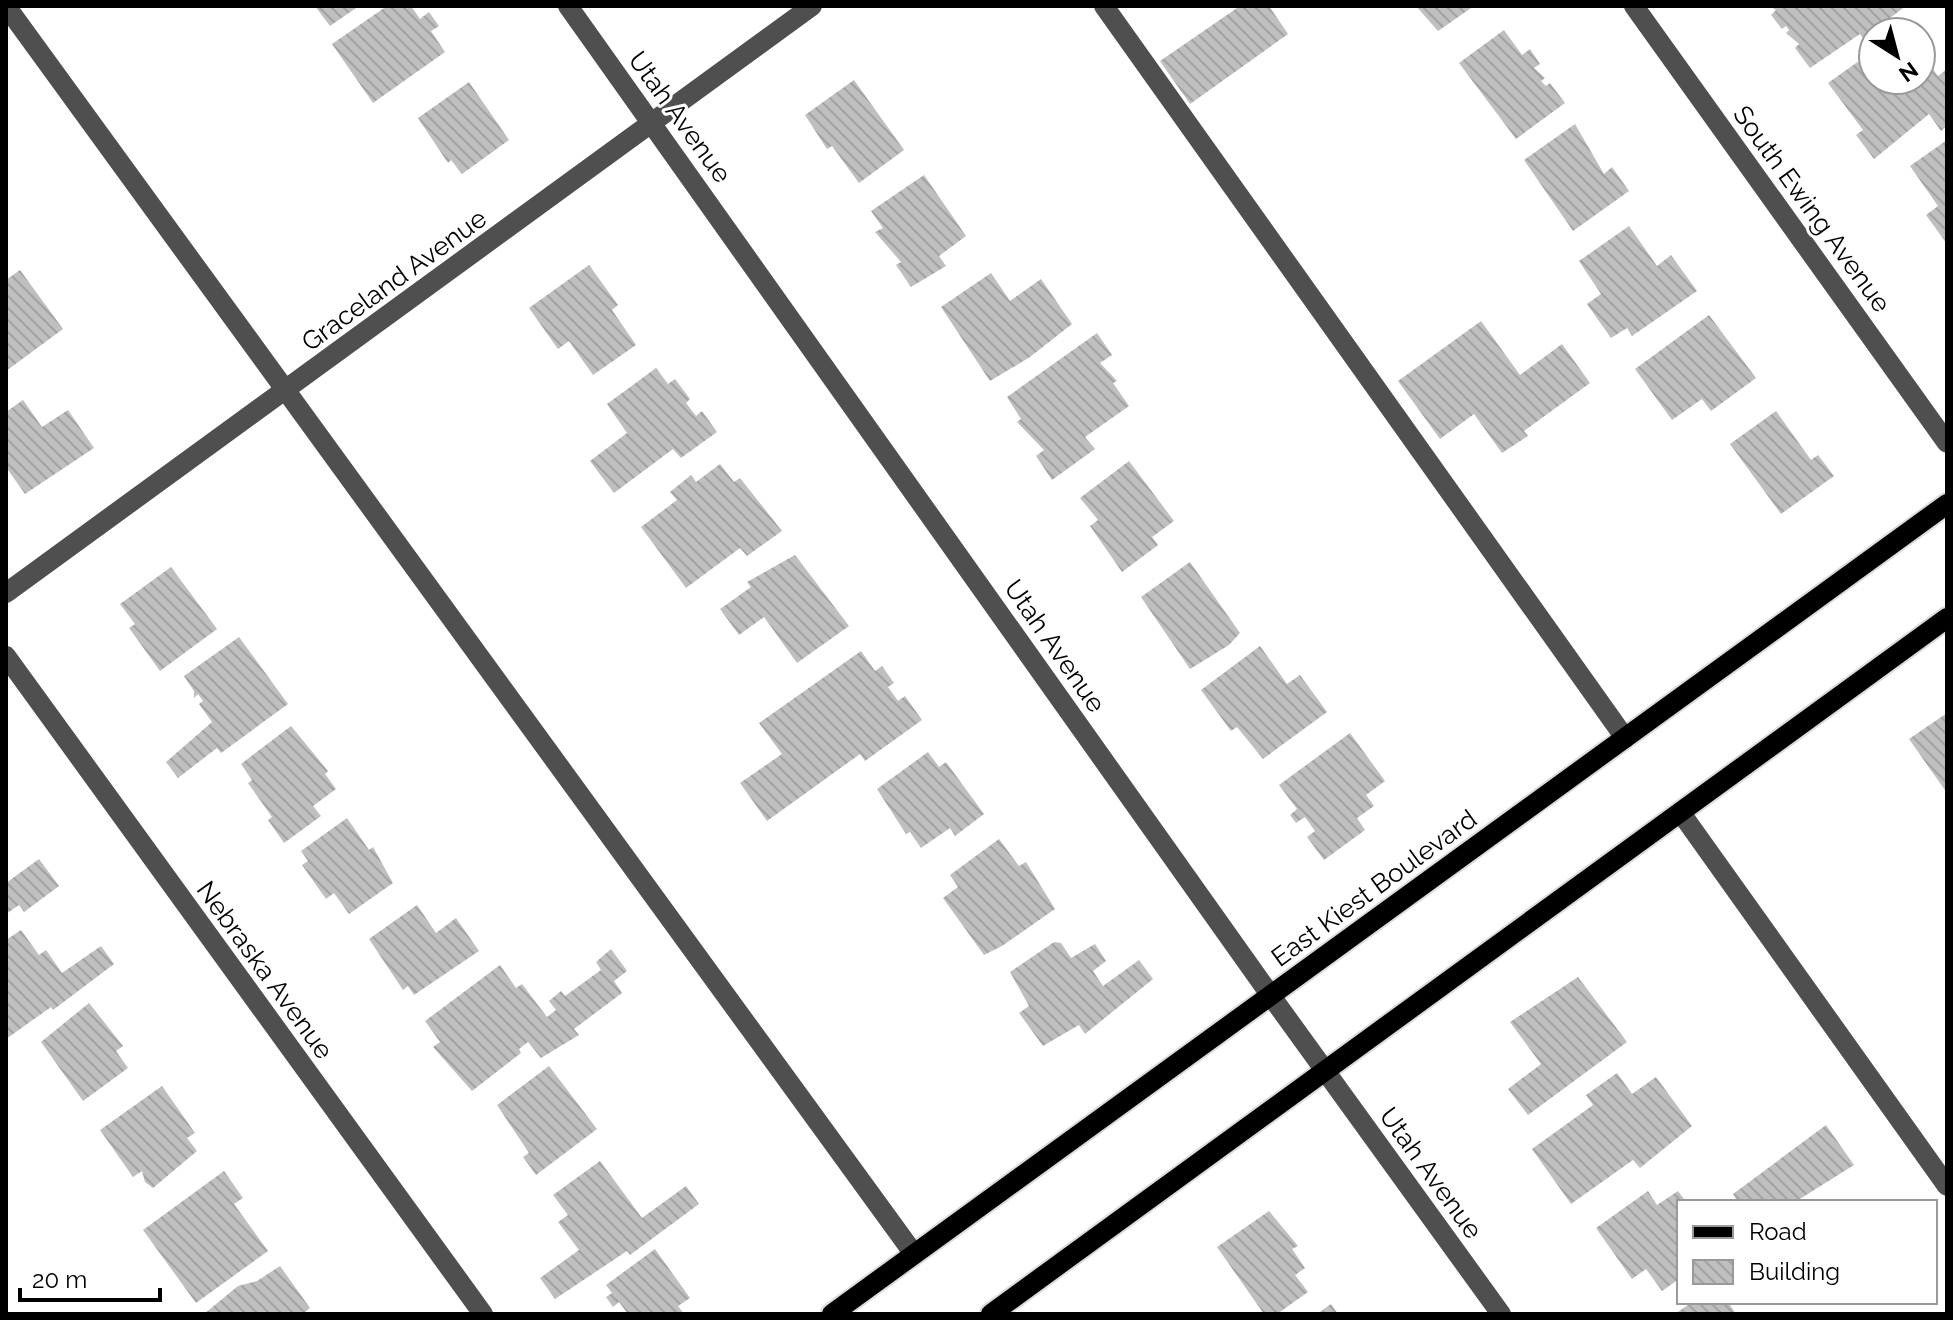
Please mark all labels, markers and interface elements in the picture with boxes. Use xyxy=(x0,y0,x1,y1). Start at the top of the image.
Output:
north arrow xyxy=(1857,16,1937,96)
street label: Utah Avenue xyxy=(622,46,738,188)
text: N xyxy=(1894,57,1923,88)
street label: South Ewing Avenue xyxy=(1727,100,1897,318)
street label: Graceland Avenue xyxy=(296,203,492,357)
street label: Utah Avenue xyxy=(998,574,1112,718)
street label: East Kiest Boulevard xyxy=(1266,804,1482,972)
street label: Nebraska Avenue xyxy=(191,875,339,1065)
street label: Utah Avenue xyxy=(1373,1102,1489,1244)
legend xyxy=(1677,1200,1937,1304)
text: Road xyxy=(1749,1217,1807,1246)
scale bar xyxy=(20,1252,160,1302)
text: Building xyxy=(1749,1257,1840,1286)
text: 20 m xyxy=(32,1265,87,1294)

